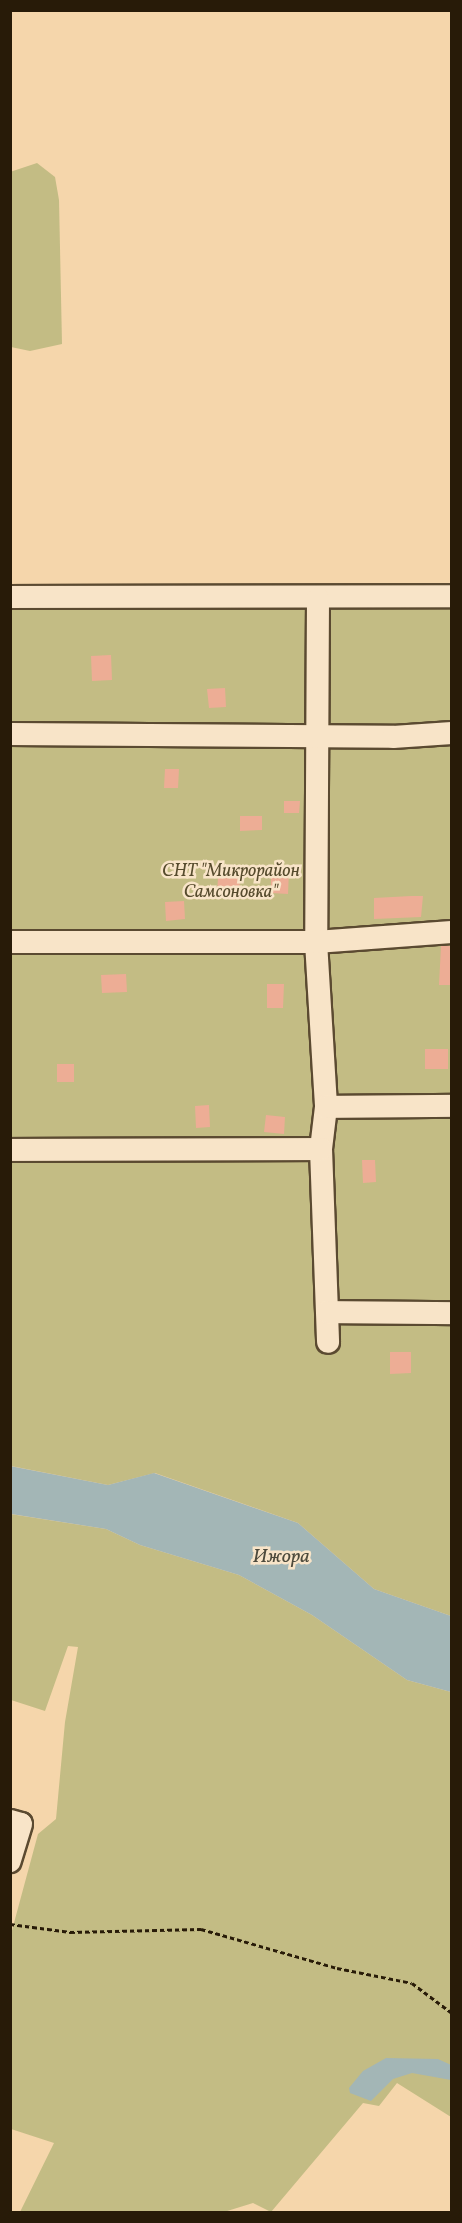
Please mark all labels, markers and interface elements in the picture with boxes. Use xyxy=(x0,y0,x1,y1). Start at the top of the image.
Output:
park label: СНТ "Микрорайон Самсоновка" xyxy=(162,862,300,904)
water label: Ижора xyxy=(252,1545,310,1569)

